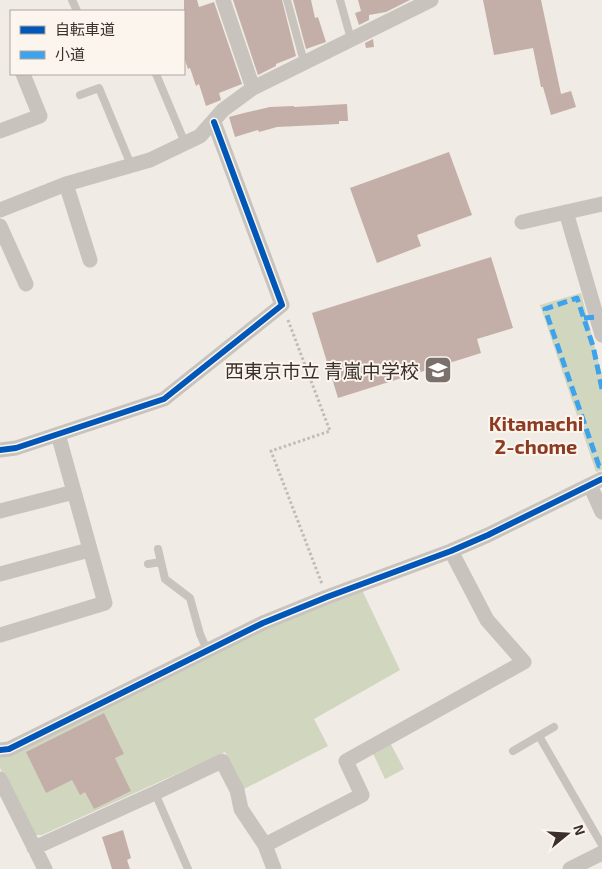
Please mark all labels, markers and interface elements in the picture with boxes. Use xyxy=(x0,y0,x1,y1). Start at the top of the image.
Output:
legend xyxy=(10,10,185,75)
text: 自転車道 xyxy=(55,20,115,38)
text: 小道 xyxy=(55,45,85,63)
school or university icon: 西東京市立 青嵐中学校 xyxy=(423,355,453,385)
place label: 西東京市立 青嵐中学校 xyxy=(225,359,419,382)
district label: Kitamachi 2-chome xyxy=(489,411,583,458)
north arrow xyxy=(542,809,592,859)
text: N xyxy=(570,822,589,837)

